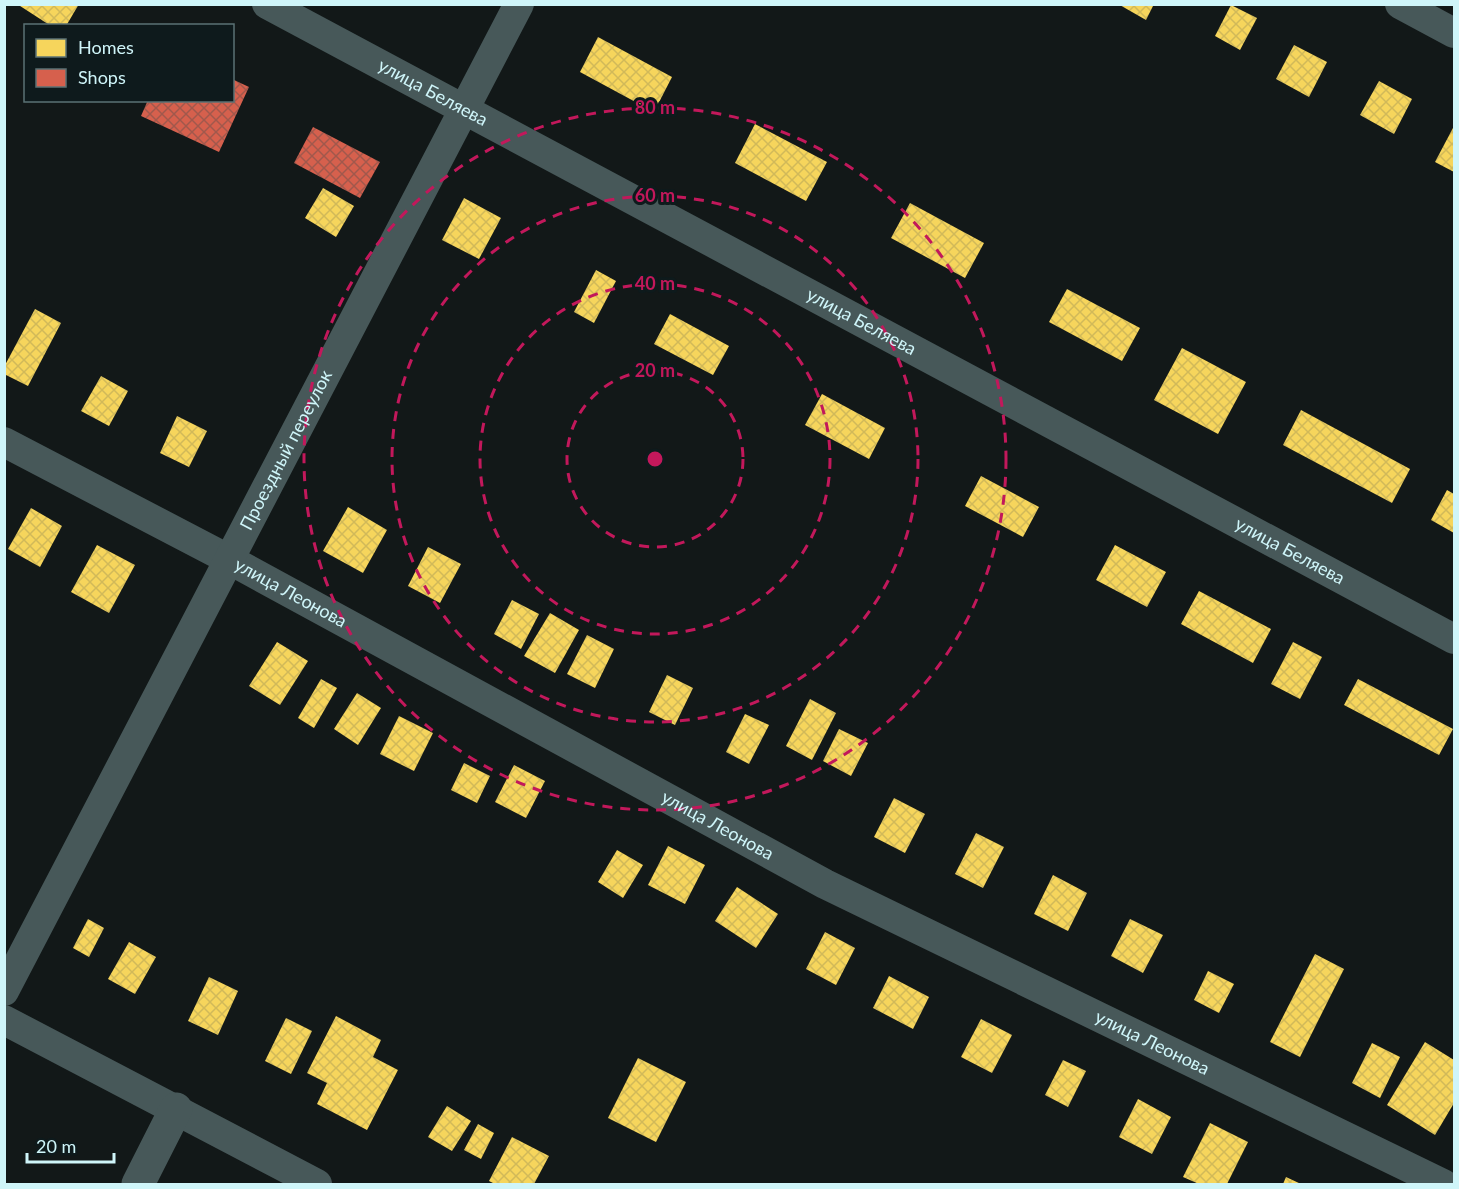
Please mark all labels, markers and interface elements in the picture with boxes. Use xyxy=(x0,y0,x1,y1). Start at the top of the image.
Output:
legend xyxy=(24,24,234,102)
text: Homes xyxy=(78,36,134,58)
street label: улица Беляева xyxy=(375,54,492,130)
text: Shops xyxy=(78,66,126,88)
text: 80 m xyxy=(635,96,675,118)
text: 60 m xyxy=(635,184,675,206)
text: 40 m xyxy=(635,272,675,294)
street label: улица Беляева xyxy=(803,283,920,359)
text: 20 m xyxy=(635,359,675,381)
street label: Проездный переулок xyxy=(234,365,336,534)
centre of rings xyxy=(645,449,665,469)
street label: улица Беляева xyxy=(1232,512,1349,589)
street label: улица Леонова xyxy=(231,553,351,632)
street label: улица Леонова xyxy=(658,785,778,864)
street label: улица Леонова xyxy=(1092,1005,1213,1079)
scale bar xyxy=(27,1126,114,1164)
text: 20 m xyxy=(36,1135,76,1157)

